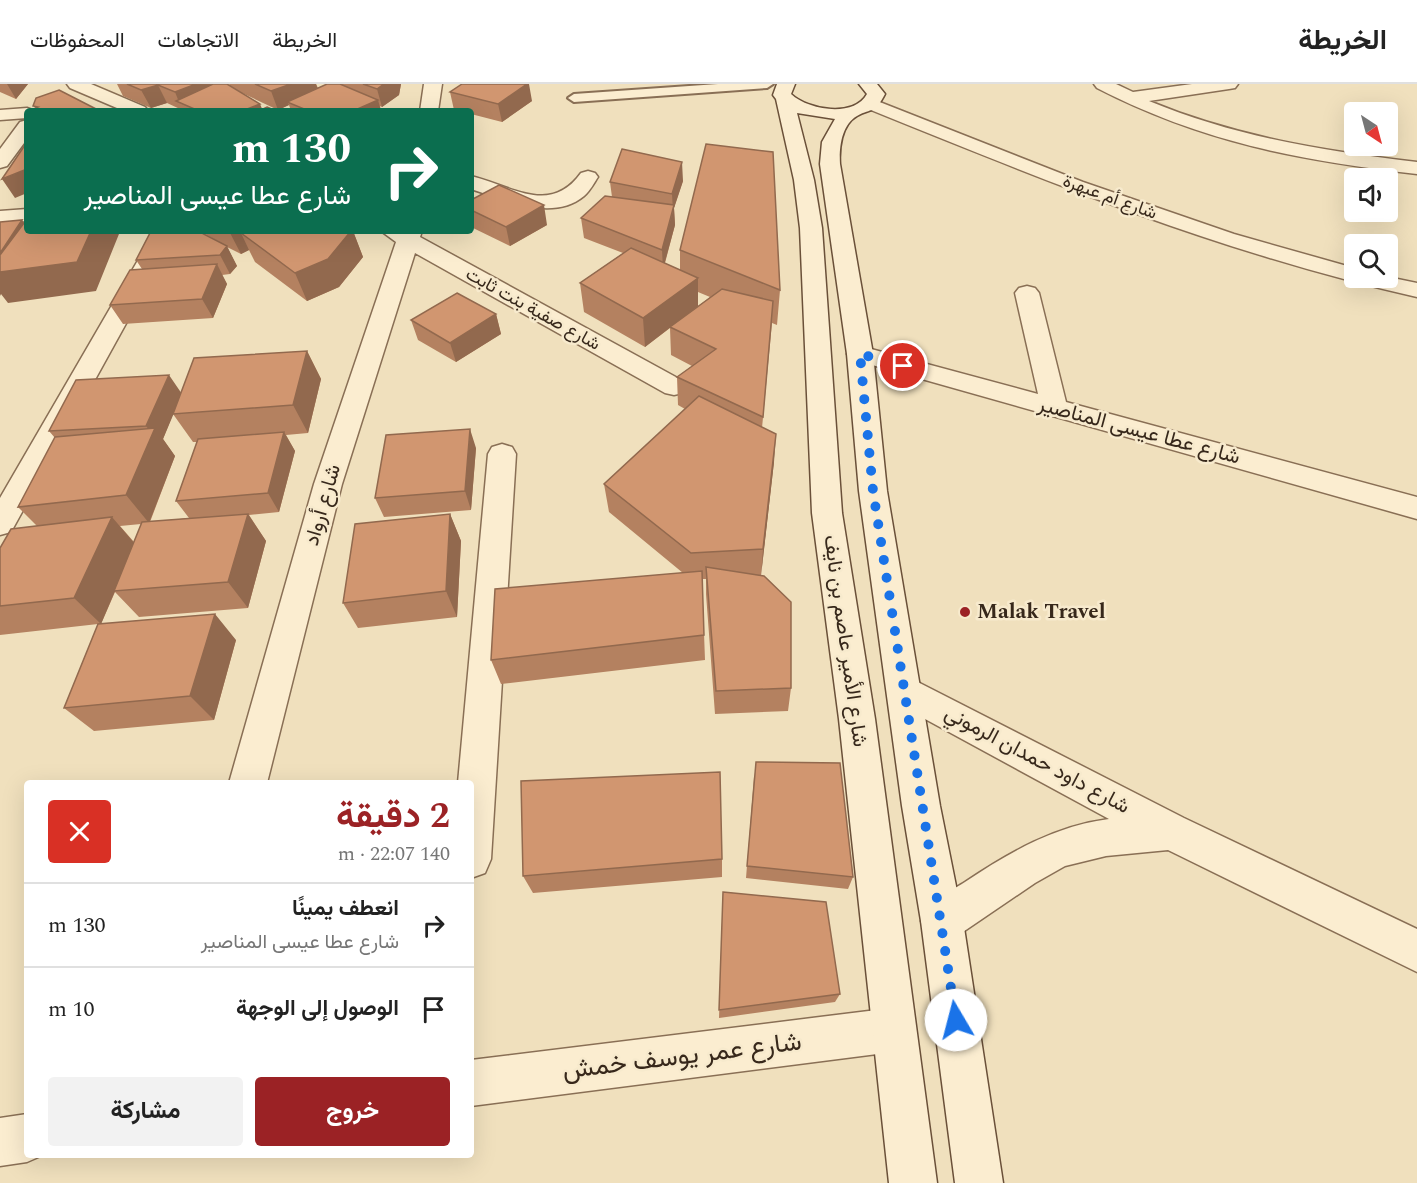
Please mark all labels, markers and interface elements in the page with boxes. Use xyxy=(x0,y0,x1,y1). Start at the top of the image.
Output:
text: الخريطة xyxy=(1298,19,1387,62)
text: المحفوظات xyxy=(30,25,125,57)
text: الاتجاهات xyxy=(158,25,239,57)
text: الخريطة xyxy=(272,25,337,57)
north arrow xyxy=(1344,102,1398,156)
map controls xyxy=(1344,102,1398,288)
text: 130 m xyxy=(232,118,351,181)
icon: right xyxy=(372,132,450,210)
street label: شارع أم عبهرة xyxy=(1059,167,1161,227)
button: sound xyxy=(1344,168,1398,222)
text: شارع عطا عيسى المناصير xyxy=(83,175,351,217)
button: search xyxy=(1344,234,1398,288)
street label: شارع صفية بنت ثابت xyxy=(461,261,605,357)
pin xyxy=(877,340,928,391)
icon: arrive xyxy=(886,349,919,382)
street label: شارع عطا عيسى المناصير xyxy=(1033,388,1244,473)
street label: شارع أرواد xyxy=(296,460,350,550)
street label: شارع الأمير عاصم بن نايف xyxy=(814,533,876,749)
place label: Malak Travel xyxy=(977,596,1106,628)
marker: Malak Travel xyxy=(958,605,972,619)
street label: شارع داود حمدان الرموني xyxy=(938,697,1136,823)
text: 2 دقيقة xyxy=(336,789,450,844)
button: close xyxy=(48,800,111,863)
text: 140 m · 22:07 xyxy=(338,839,450,869)
text: انعطف يمينًا xyxy=(292,892,399,925)
text: 130 m xyxy=(48,909,105,942)
icon: right xyxy=(417,909,450,942)
text: شارع عطا عيسى المناصير xyxy=(201,927,399,957)
position arrow xyxy=(924,988,988,1052)
text: الوصول إلى الوجهة xyxy=(236,992,399,1025)
text: 10 m xyxy=(48,993,94,1026)
icon: arrive xyxy=(417,993,450,1026)
street label: شارع عمر يوسف خمش xyxy=(560,1021,804,1091)
button: مشاركة xyxy=(48,1077,243,1146)
button: خروج xyxy=(255,1077,450,1146)

